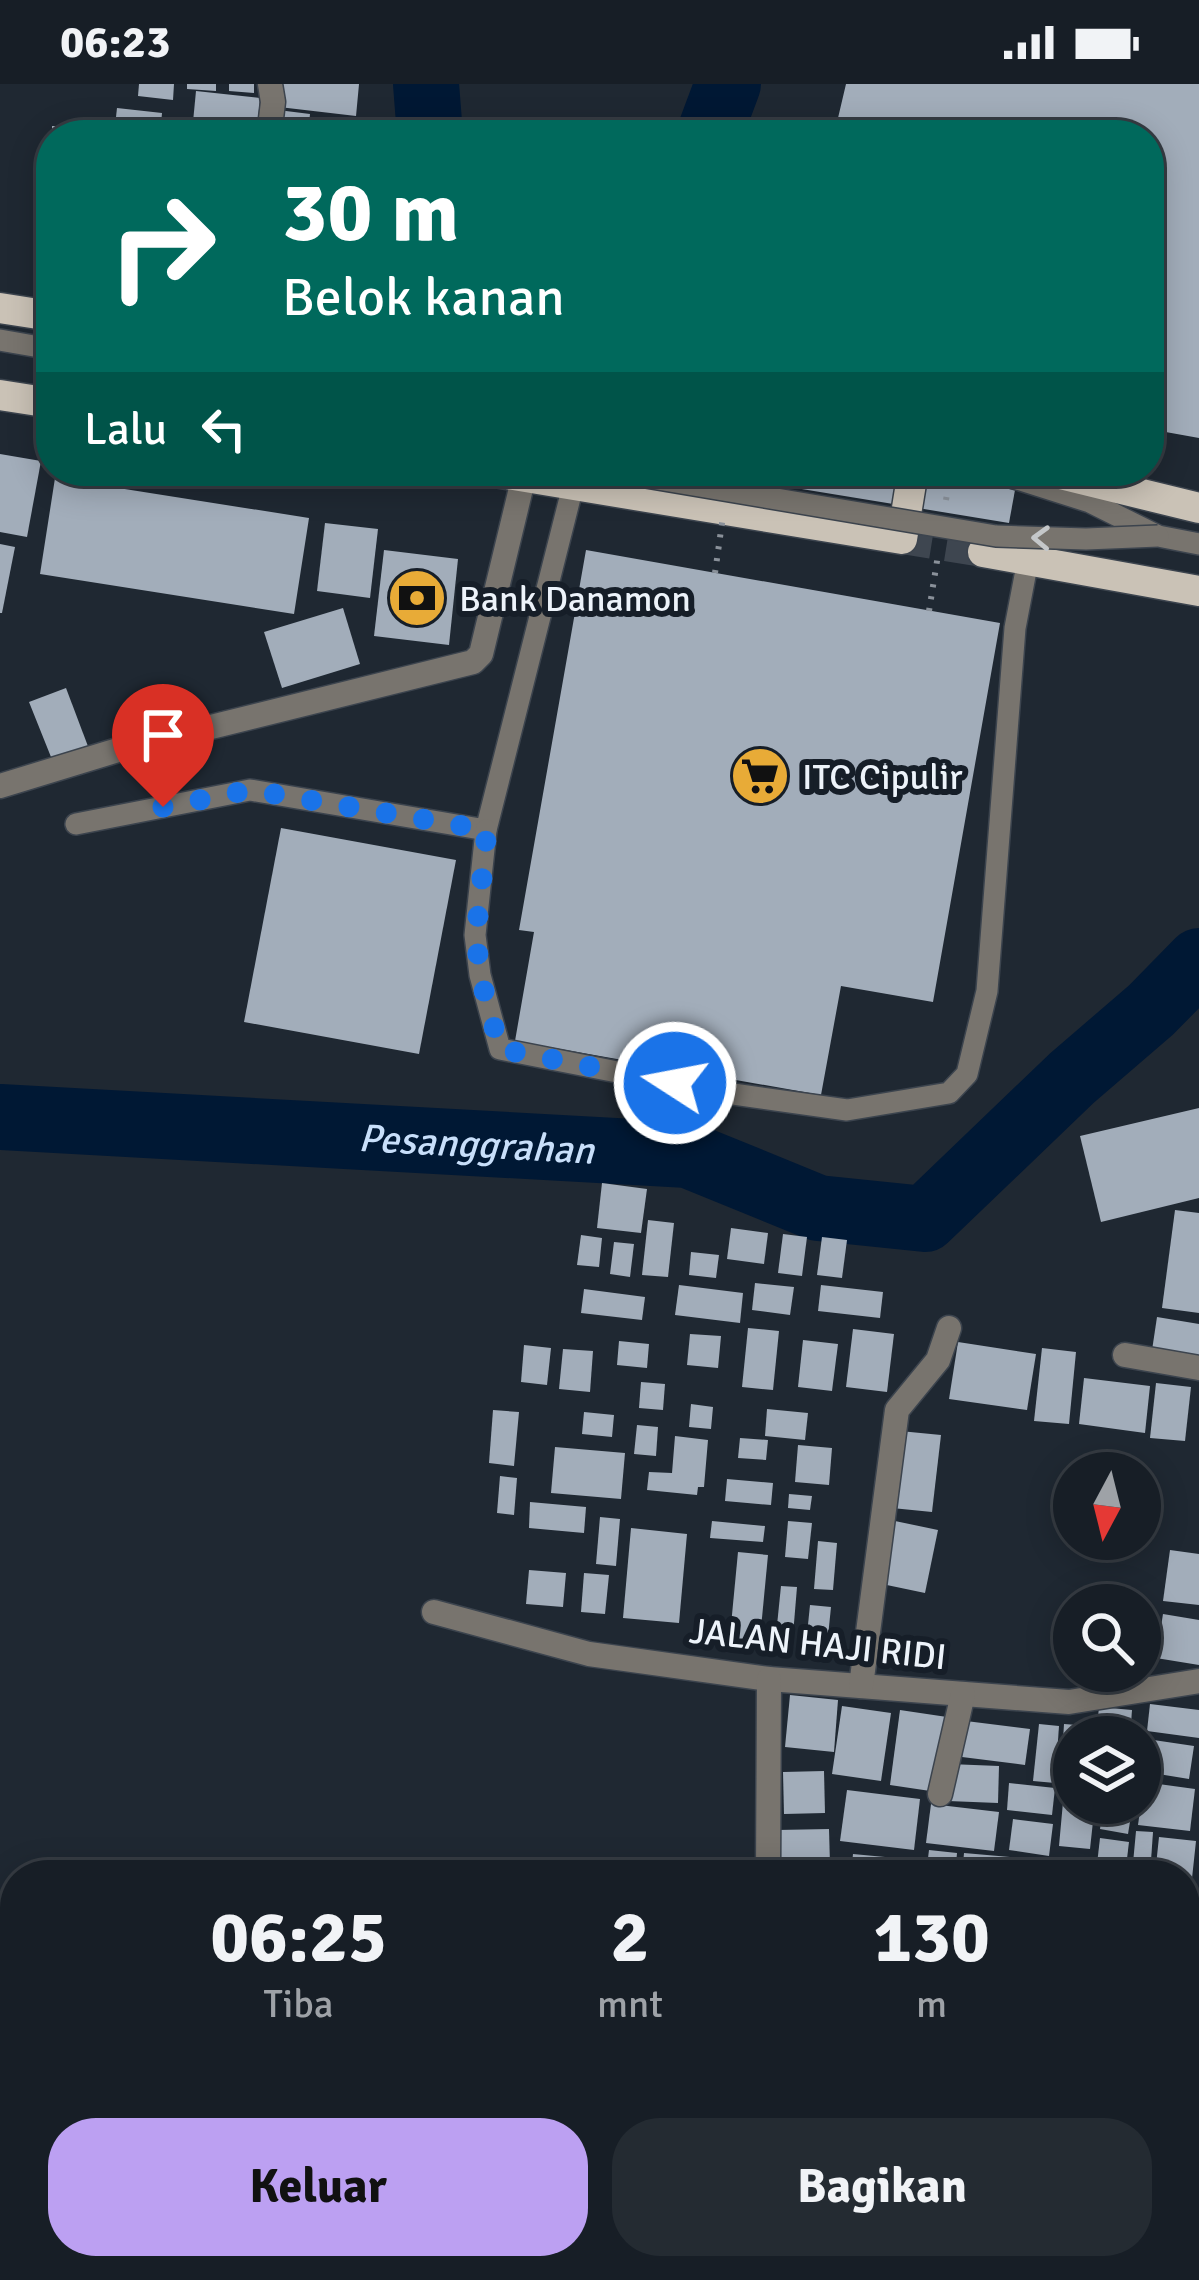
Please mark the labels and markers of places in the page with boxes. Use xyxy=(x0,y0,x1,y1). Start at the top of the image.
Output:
bank icon: Bank Danamon xyxy=(386,567,448,629)
place label: Bank Danamon xyxy=(459,577,691,622)
pin xyxy=(112,684,214,807)
supermarket icon: ITC Cipulir xyxy=(729,745,791,807)
place label: ITC Cipulir xyxy=(802,755,963,800)

